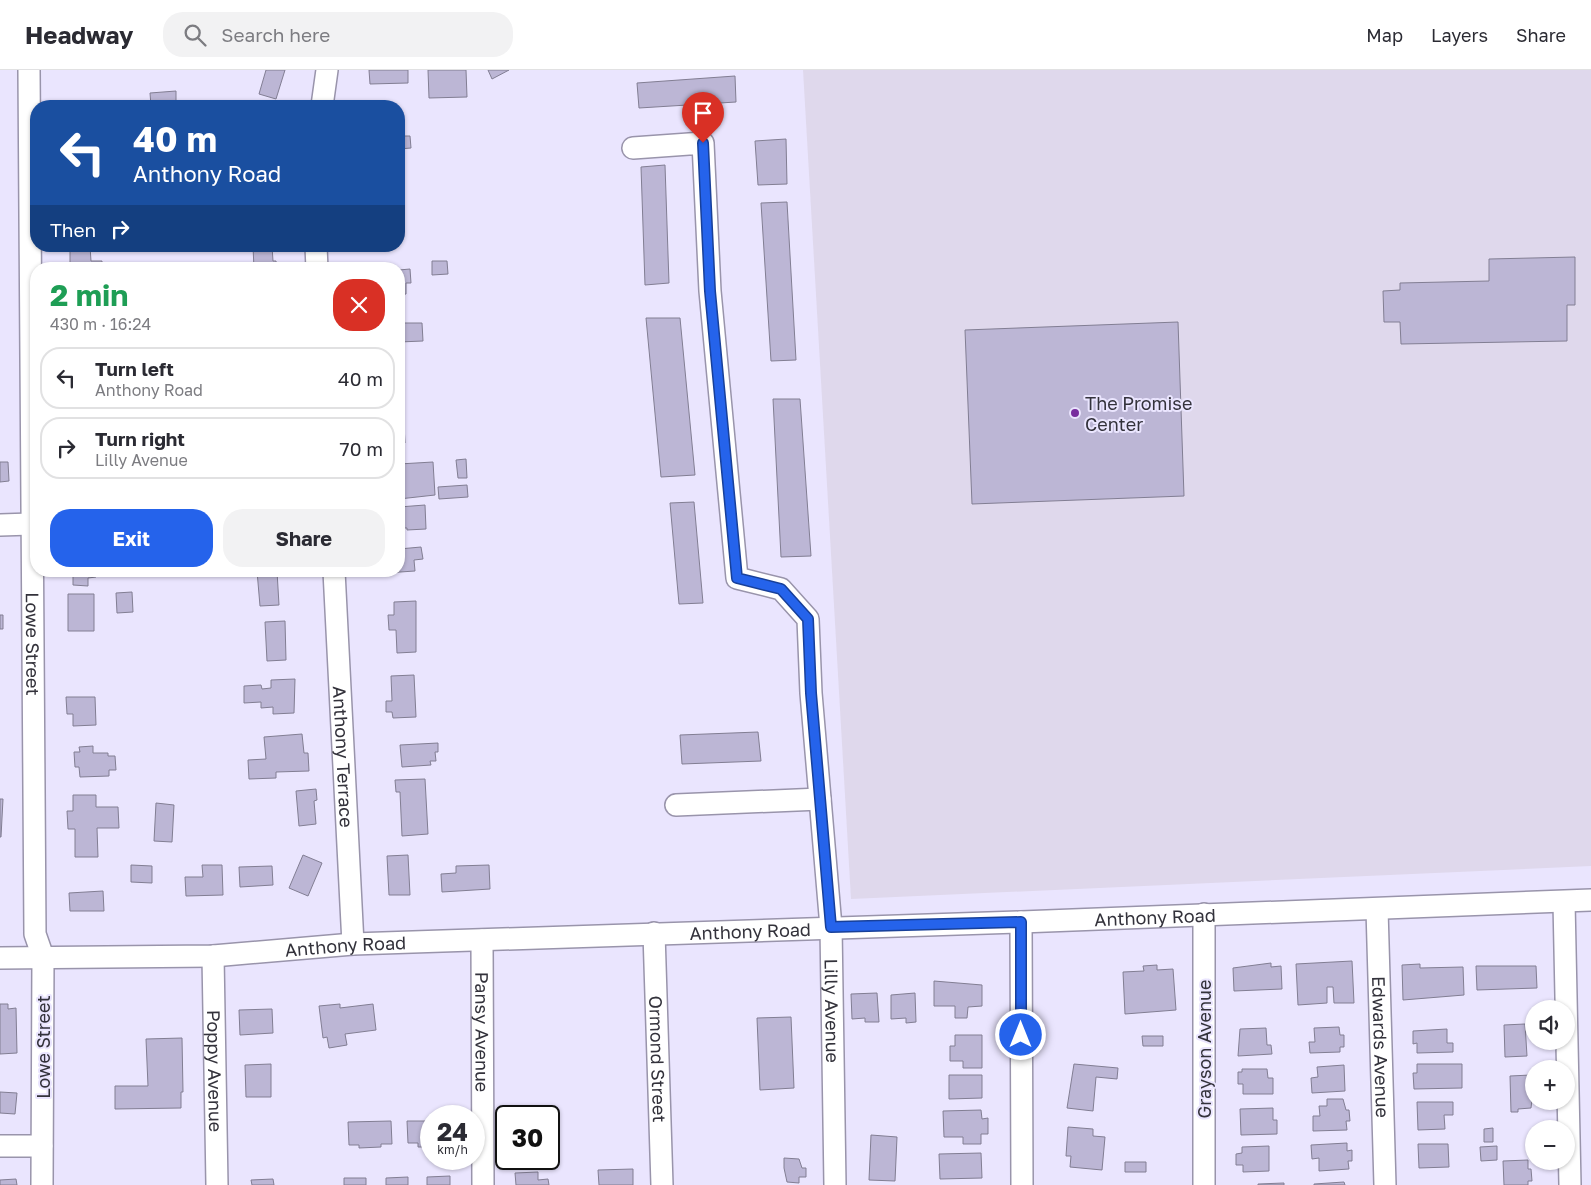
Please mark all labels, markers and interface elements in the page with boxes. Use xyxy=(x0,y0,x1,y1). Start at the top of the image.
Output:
search box xyxy=(163,12,513,57)
text: Headway xyxy=(25,20,133,49)
icon: search xyxy=(181,21,209,49)
text: Search here xyxy=(221,23,330,46)
text: Map xyxy=(1366,24,1403,46)
text: Layers xyxy=(1431,24,1488,46)
text: Share xyxy=(1516,24,1566,46)
pin xyxy=(682,92,724,143)
icon: arrive xyxy=(689,99,717,127)
text: 40 m xyxy=(133,118,217,160)
icon: left xyxy=(50,120,115,185)
text: Anthony Road xyxy=(133,160,281,187)
icon: right xyxy=(106,215,134,243)
text: Then xyxy=(50,218,96,241)
text: 2 min xyxy=(50,277,128,313)
button: close xyxy=(333,279,385,331)
text: 430 m · 16:24 xyxy=(50,314,151,334)
text: Turn left xyxy=(95,357,174,380)
icon: left xyxy=(52,364,80,392)
text: 40 m xyxy=(338,367,383,390)
text: Anthony Road xyxy=(95,380,203,400)
place label: The Promise Center xyxy=(1085,392,1192,435)
marker: The Promise Center xyxy=(1069,407,1081,419)
text: Turn right xyxy=(95,427,185,450)
icon: right xyxy=(52,434,80,462)
text: 70 m xyxy=(340,437,383,460)
text: Lilly Avenue xyxy=(95,450,188,470)
button: Exit xyxy=(50,509,213,567)
button: Share xyxy=(223,509,385,567)
street label: Lowe Street xyxy=(22,592,44,696)
street label: Anthony Terrace xyxy=(329,685,358,828)
street label: Anthony Road xyxy=(1094,903,1216,930)
street label: Anthony Road xyxy=(689,918,811,944)
street label: Anthony Road xyxy=(284,931,407,961)
street label: Lilly Avenue xyxy=(820,958,844,1063)
street label: Pansy Avenue xyxy=(471,972,494,1092)
street label: Edwards Avenue xyxy=(1368,976,1394,1118)
street label: Grayson Avenue xyxy=(1193,980,1215,1118)
street label: Lowe Street xyxy=(32,995,54,1099)
street label: Ormond Street xyxy=(645,995,671,1123)
map controls xyxy=(1525,1000,1575,1170)
button: sound xyxy=(1525,1000,1575,1050)
position arrow xyxy=(994,1008,1046,1060)
street label: Poppy Avenue xyxy=(203,1010,227,1132)
button: + xyxy=(1525,1060,1575,1110)
speed limit sign: 30 xyxy=(495,1105,560,1170)
text: 24 xyxy=(437,1116,468,1147)
button: − xyxy=(1525,1120,1575,1170)
text: km/h xyxy=(437,1142,468,1157)

